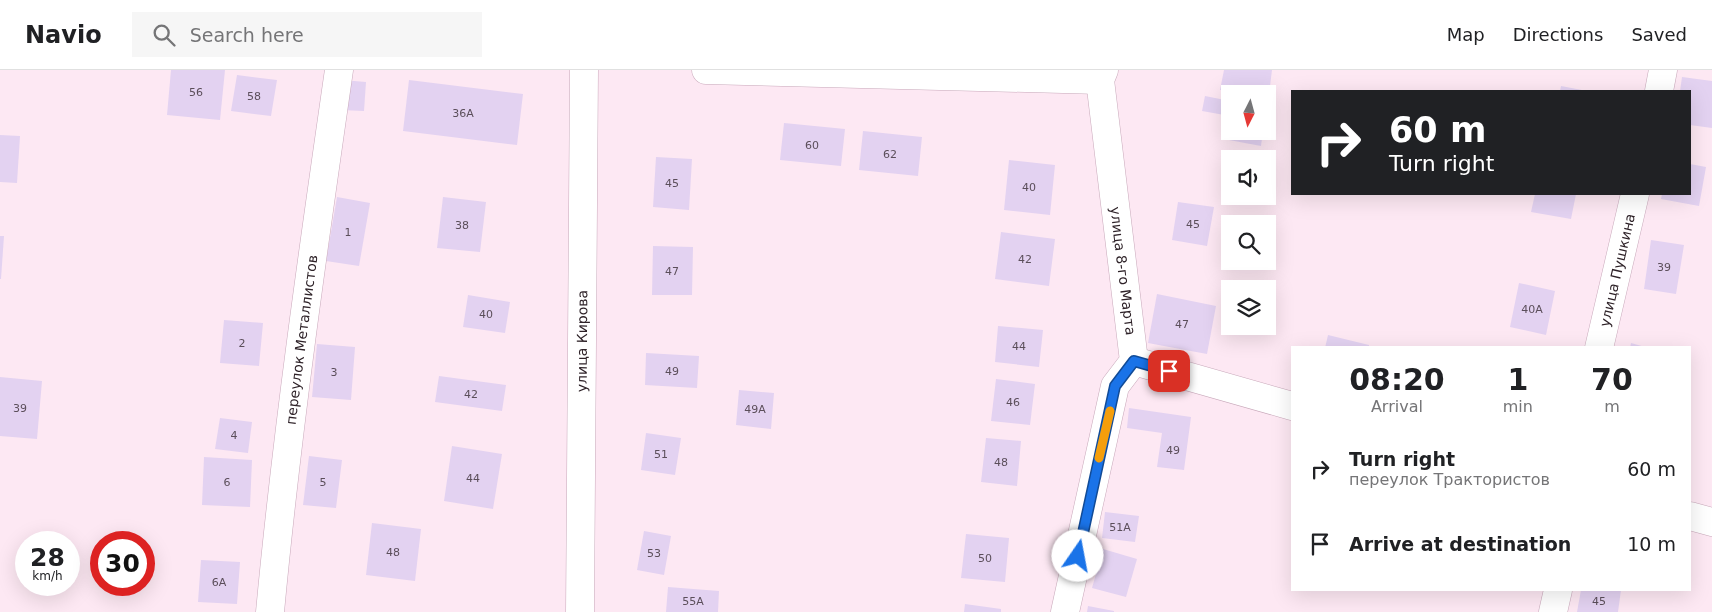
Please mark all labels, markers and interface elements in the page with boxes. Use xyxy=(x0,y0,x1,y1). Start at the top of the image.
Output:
search box xyxy=(132,12,482,57)
text: Navio xyxy=(25,21,102,49)
icon: search xyxy=(150,21,178,49)
text: Search here xyxy=(190,24,304,46)
text: Map xyxy=(1447,24,1485,45)
text: Directions xyxy=(1513,24,1603,45)
text: Saved xyxy=(1631,24,1687,45)
north arrow xyxy=(1221,85,1276,140)
map controls xyxy=(1221,85,1276,335)
house number: 56 xyxy=(189,86,203,99)
house number: 58 xyxy=(247,90,261,103)
house number: 36А xyxy=(452,107,474,120)
icon: right xyxy=(1306,110,1371,175)
text: 60 m xyxy=(1389,110,1486,150)
house number: 60 xyxy=(805,139,819,152)
house number: 62 xyxy=(883,148,897,161)
button: sound xyxy=(1221,150,1276,205)
text: Turn right xyxy=(1389,151,1494,176)
house number: 45 xyxy=(665,177,679,190)
house number: 40 xyxy=(1022,181,1036,194)
street label: улица 8-го Марта xyxy=(1107,206,1139,336)
street label: улица Пушкина xyxy=(1596,212,1638,328)
button: search xyxy=(1221,215,1276,270)
house number: 45 xyxy=(1186,218,1200,231)
house number: 38 xyxy=(455,219,469,232)
house number: 1 xyxy=(345,226,352,239)
house number: 42 xyxy=(1018,253,1032,266)
street label: переулок Металлистов xyxy=(282,254,321,426)
house number: 39 xyxy=(1657,261,1671,274)
house number: 47 xyxy=(665,265,679,278)
button: layers xyxy=(1221,280,1276,335)
street label: улица Кирова xyxy=(574,290,590,392)
house number: 40А xyxy=(1521,303,1543,316)
house number: 40 xyxy=(479,308,493,321)
house number: 47 xyxy=(1175,318,1189,331)
house number: 2 xyxy=(239,337,246,350)
house number: 44 xyxy=(1012,340,1026,353)
pin xyxy=(1148,350,1190,392)
icon: arrive xyxy=(1155,357,1183,385)
text: 08:20 xyxy=(1349,362,1445,397)
text: 1 xyxy=(1507,362,1528,397)
text: 70 xyxy=(1591,362,1633,397)
house number: 49 xyxy=(665,365,679,378)
house number: 3 xyxy=(331,366,338,379)
house number: 42 xyxy=(464,388,478,401)
house number: 46 xyxy=(1006,396,1020,409)
text: Arrival xyxy=(1371,397,1423,416)
text: min xyxy=(1503,397,1533,416)
text: m xyxy=(1604,397,1620,416)
house number: 39 xyxy=(13,402,27,415)
house number: 49А xyxy=(744,403,766,416)
house number: 4 xyxy=(231,429,238,442)
house number: 49 xyxy=(1166,444,1180,457)
house number: 51 xyxy=(654,448,668,461)
text: Turn right xyxy=(1349,448,1455,470)
icon: right xyxy=(1306,455,1334,483)
house number: 48 xyxy=(994,456,1008,469)
text: 60 m xyxy=(1627,458,1676,480)
text: переулок Трактористов xyxy=(1349,470,1550,489)
house number: 44 xyxy=(466,472,480,485)
house number: 6 xyxy=(224,476,231,489)
house number: 5 xyxy=(320,476,327,489)
house number: 51А xyxy=(1109,521,1131,534)
position arrow xyxy=(1051,529,1103,581)
icon: arrive xyxy=(1306,530,1334,558)
speed limit sign: 30 xyxy=(90,531,155,596)
text: Arrive at destination xyxy=(1349,533,1571,555)
text: 10 m xyxy=(1627,533,1676,555)
text: 28 xyxy=(30,543,65,572)
house number: 48 xyxy=(386,546,400,559)
house number: 53 xyxy=(647,547,661,560)
house number: 50 xyxy=(978,552,992,565)
text: km/h xyxy=(32,569,63,583)
house number: 6А xyxy=(212,576,227,589)
house number: 55А xyxy=(682,595,704,608)
house number: 45 xyxy=(1592,595,1606,608)

